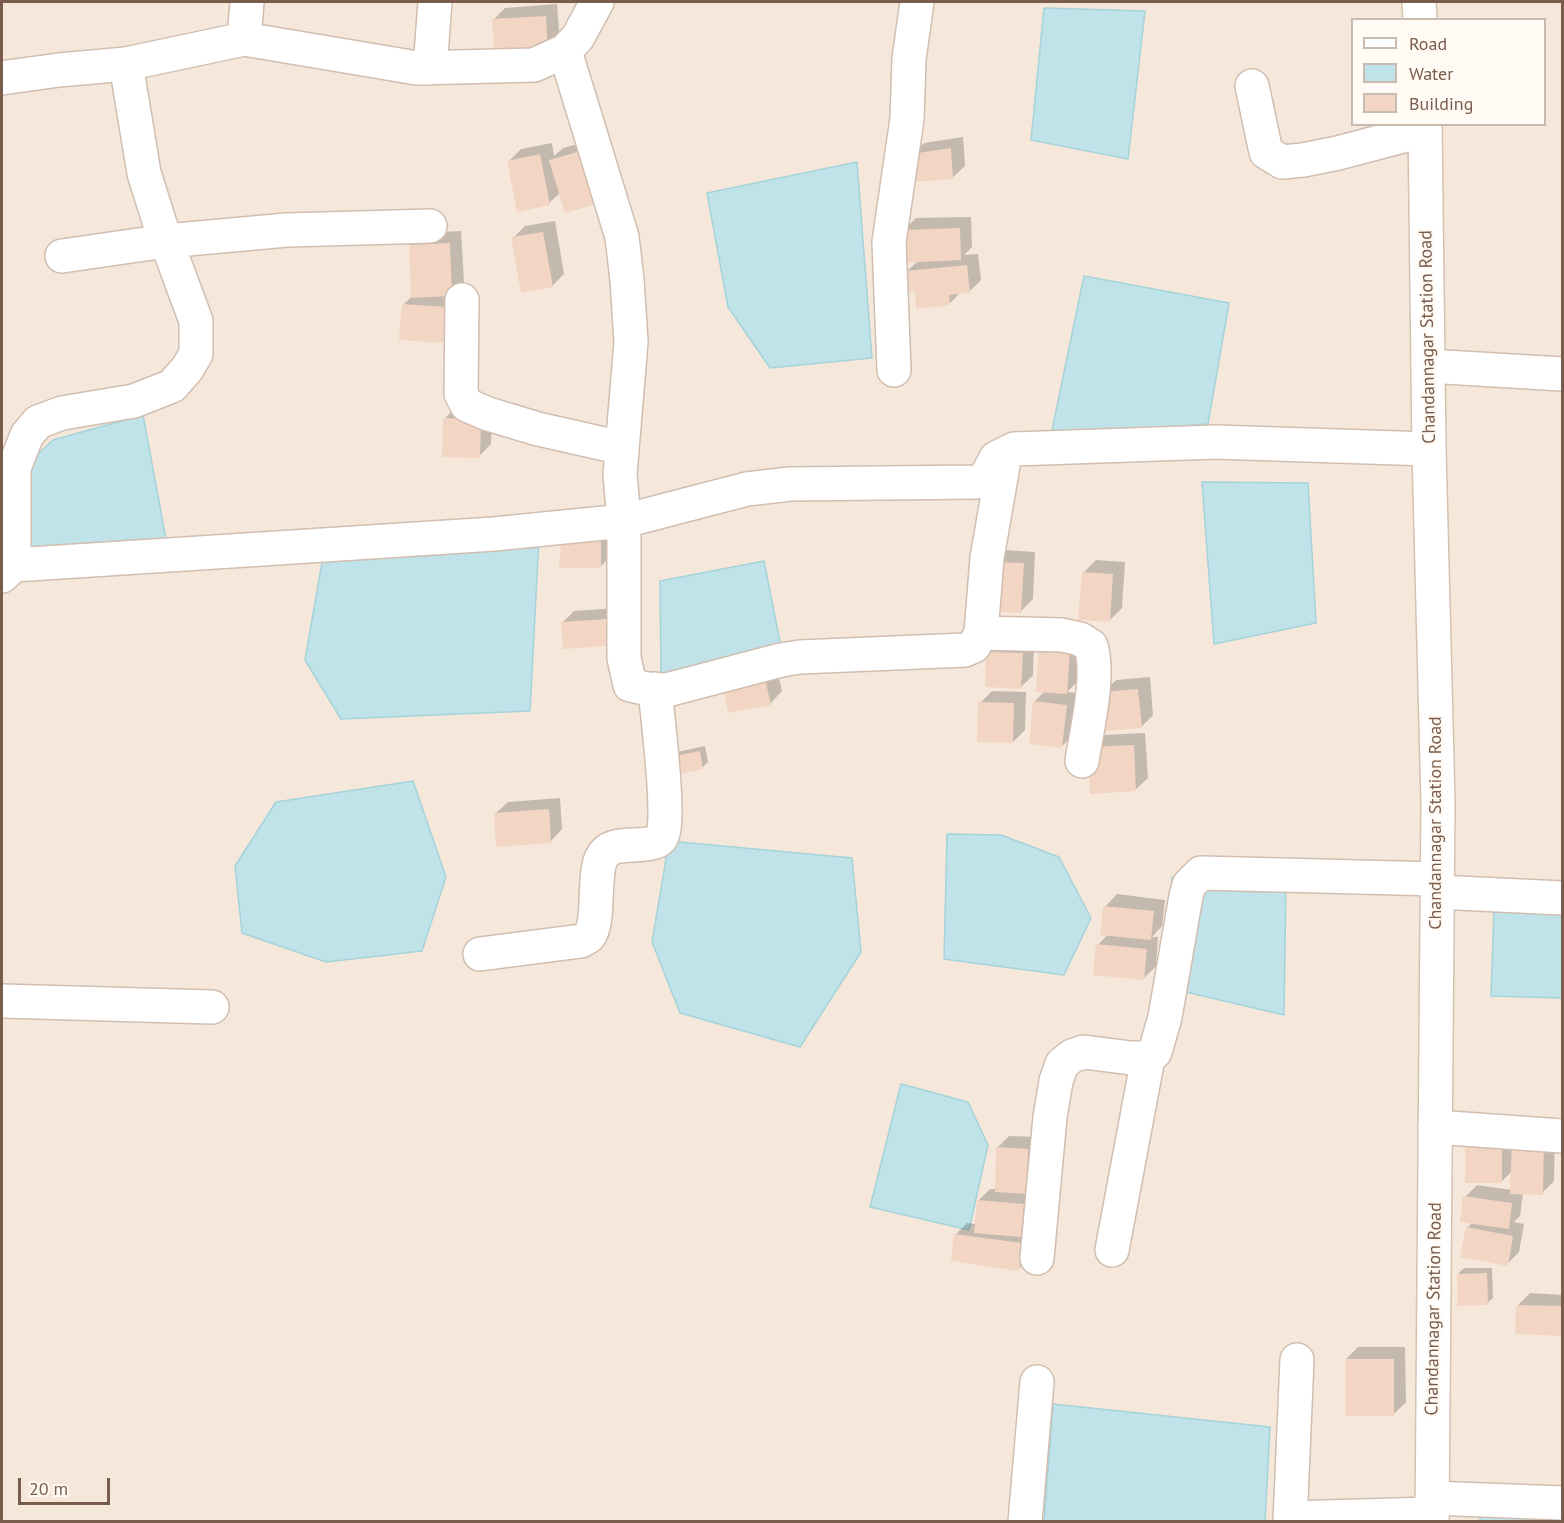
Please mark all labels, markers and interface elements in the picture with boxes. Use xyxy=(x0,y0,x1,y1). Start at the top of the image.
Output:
legend xyxy=(1351,18,1546,126)
text: Road xyxy=(1409,32,1447,55)
text: Water xyxy=(1409,62,1453,85)
text: Building xyxy=(1409,92,1473,115)
street label: Chandannagar Station Road xyxy=(1415,230,1441,444)
street label: Chandannagar Station Road xyxy=(1425,716,1447,930)
street label: Chandannagar Station Road xyxy=(1421,1202,1447,1416)
scale bar xyxy=(21,1466,112,1504)
text: 20 m xyxy=(29,1477,68,1500)

